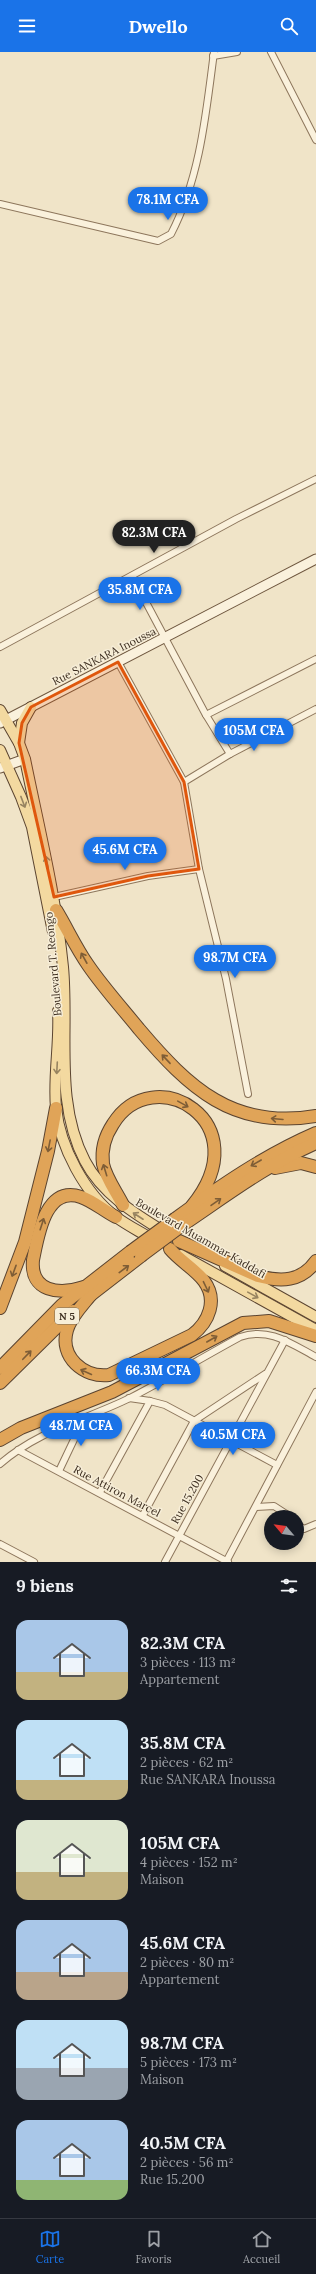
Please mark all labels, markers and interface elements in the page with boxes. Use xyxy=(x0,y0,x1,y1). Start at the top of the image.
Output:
icon: menu xyxy=(16,15,38,37)
text: Dwello xyxy=(128,15,188,38)
icon: search xyxy=(278,15,300,37)
pin: 78.1M CFA xyxy=(122,187,214,221)
text: 78.1M CFA xyxy=(137,191,199,208)
pin: 82.3M CFA xyxy=(108,520,200,554)
text: 82.3M CFA xyxy=(121,524,187,541)
pin: 35.8M CFA xyxy=(94,577,186,611)
text: 35.8M CFA xyxy=(107,581,173,598)
street label: Rue SANKARA Inoussa xyxy=(50,624,159,688)
pin: 105M CFA xyxy=(213,718,295,752)
text: 105M CFA xyxy=(223,722,285,739)
one-way arrow xyxy=(19,795,27,807)
pin: 45.6M CFA xyxy=(79,837,171,871)
text: 45.6M CFA xyxy=(92,841,158,858)
one-way arrow xyxy=(43,856,51,869)
street label: Boulevard T. Reongo xyxy=(41,911,65,1017)
pin: 98.7M CFA xyxy=(189,945,281,979)
text: 98.7M CFA xyxy=(203,949,267,966)
one-way arrow xyxy=(80,952,88,964)
one-way arrow xyxy=(161,1054,171,1064)
one-way arrow xyxy=(53,1061,61,1074)
one-way arrow xyxy=(177,1100,189,1108)
one-way arrow xyxy=(271,1115,284,1122)
one-way arrow xyxy=(45,1139,53,1152)
one-way arrow xyxy=(250,1159,262,1167)
one-way arrow xyxy=(101,1163,108,1176)
street label: Boulevard Muammar Kaddafi xyxy=(133,1195,269,1281)
one-way arrow xyxy=(210,1198,221,1206)
one-way arrow xyxy=(133,1212,144,1220)
one-way arrow xyxy=(39,1219,47,1231)
one-way arrow xyxy=(118,1264,129,1273)
one-way arrow xyxy=(9,1265,17,1277)
one-way arrow xyxy=(203,1280,211,1292)
one-way arrow xyxy=(247,1292,259,1299)
road number: N 5 xyxy=(55,1308,79,1324)
one-way arrow xyxy=(205,1334,217,1342)
one-way arrow xyxy=(22,1350,32,1360)
pin: 66.3M CFA xyxy=(112,1358,204,1392)
text: 66.3M CFA xyxy=(125,1362,191,1379)
one-way arrow xyxy=(81,1368,93,1375)
pin: 48.7M CFA xyxy=(35,1413,127,1447)
text: 48.7M CFA xyxy=(49,1417,113,1434)
pin: 40.5M CFA xyxy=(187,1422,279,1456)
text: 40.5M CFA xyxy=(200,1426,266,1443)
street label: Rue Attiron Marcel xyxy=(71,1462,163,1520)
street label: Rue 15.200 xyxy=(168,1472,206,1526)
north arrow xyxy=(264,1510,304,1550)
map controls xyxy=(264,1510,304,1550)
text: 9 biens xyxy=(16,1575,74,1597)
icon: filters xyxy=(278,1575,300,1597)
text: 82.3M CFA xyxy=(140,1632,225,1654)
icon: home xyxy=(48,1636,96,1684)
text: 3 pièces · 113 m² xyxy=(140,1654,236,1671)
text: Appartement xyxy=(140,1671,220,1688)
text: 35.8M CFA xyxy=(140,1732,225,1754)
icon: home xyxy=(48,1736,96,1784)
text: 2 pièces · 62 m² xyxy=(140,1754,233,1771)
text: Rue SANKARA Inoussa xyxy=(140,1771,275,1788)
text: 105M CFA xyxy=(140,1832,220,1854)
icon: home xyxy=(48,1836,96,1884)
text: 4 pièces · 152 m² xyxy=(140,1854,238,1871)
text: Maison xyxy=(140,1871,184,1888)
text: 45.6M CFA xyxy=(140,1932,225,1954)
icon: home xyxy=(48,1936,96,1984)
text: 2 pièces · 80 m² xyxy=(140,1954,234,1971)
text: Appartement xyxy=(140,1971,220,1988)
text: 98.7M CFA xyxy=(140,2032,224,2054)
icon: home xyxy=(48,2036,96,2084)
text: 5 pièces · 173 m² xyxy=(140,2054,237,2071)
text: Maison xyxy=(140,2071,184,2088)
text: 40.5M CFA xyxy=(140,2132,226,2154)
icon: home xyxy=(48,2136,96,2184)
text: 2 pièces · 56 m² xyxy=(140,2154,233,2171)
text: Rue 15.200 xyxy=(140,2171,205,2188)
tab: Carte xyxy=(36,2228,64,2266)
tab: Favoris xyxy=(136,2228,172,2266)
tab: Accueil xyxy=(243,2228,280,2266)

